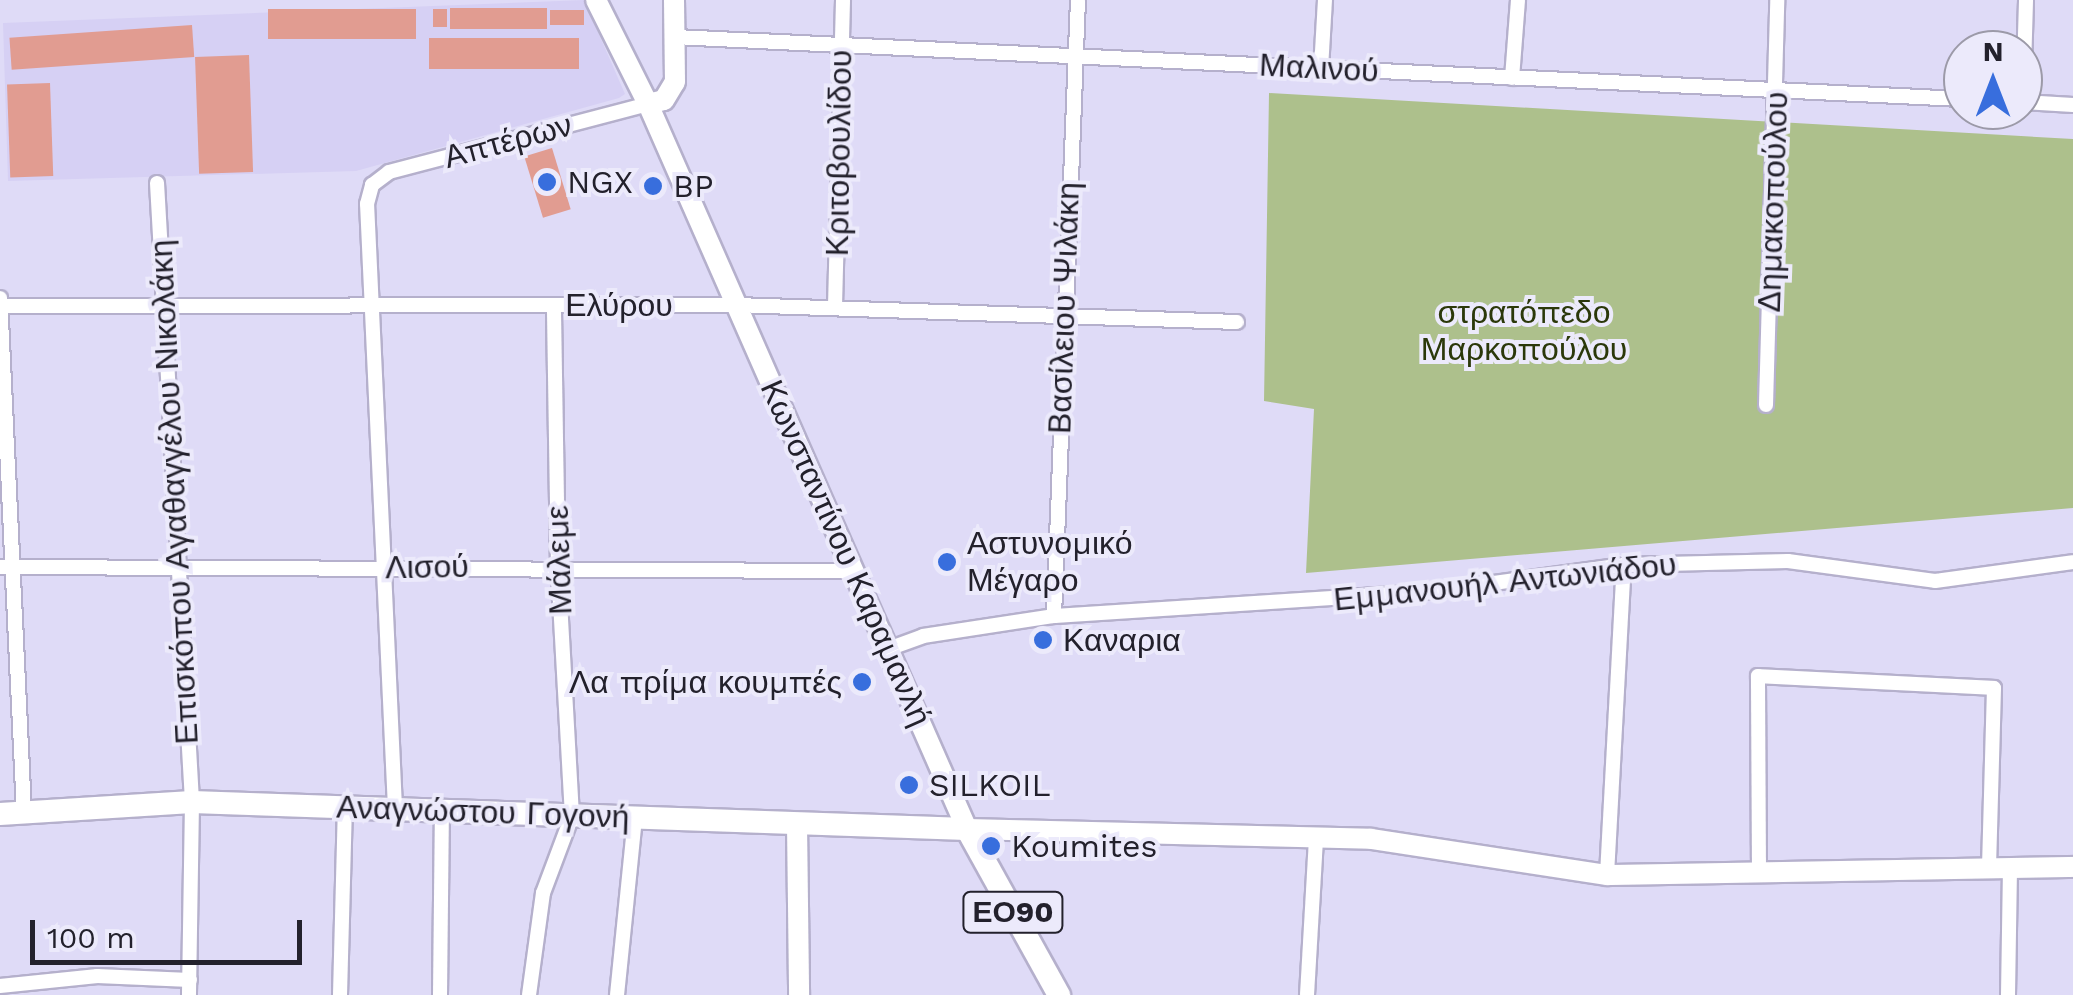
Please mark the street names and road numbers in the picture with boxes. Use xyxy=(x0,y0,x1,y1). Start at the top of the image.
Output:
street label: Μαλινού xyxy=(1258,46,1380,90)
street label: Κριτοβουλίδου xyxy=(818,49,860,257)
street label: Δημακοπούλου xyxy=(1750,91,1796,313)
street label: Απτέρων xyxy=(440,106,576,176)
street label: Βασίλειου Ψιλάκη xyxy=(1040,181,1088,435)
street label: Επισκόπου Αγαθαγγέλου Νικολάκη xyxy=(142,239,206,745)
street label: Ελύρου xyxy=(565,286,673,324)
street label: Κωνσταντίνου Καραμανλή xyxy=(752,374,940,732)
street label: Μάλεμε xyxy=(538,505,580,615)
street label: Εμμανουήλ Αντωνιάδου xyxy=(1332,545,1678,619)
street label: Λισού xyxy=(385,547,469,587)
street label: Αναγνώστου Γογονή xyxy=(336,788,630,836)
road number: ΕΟ90 xyxy=(960,887,1066,937)

